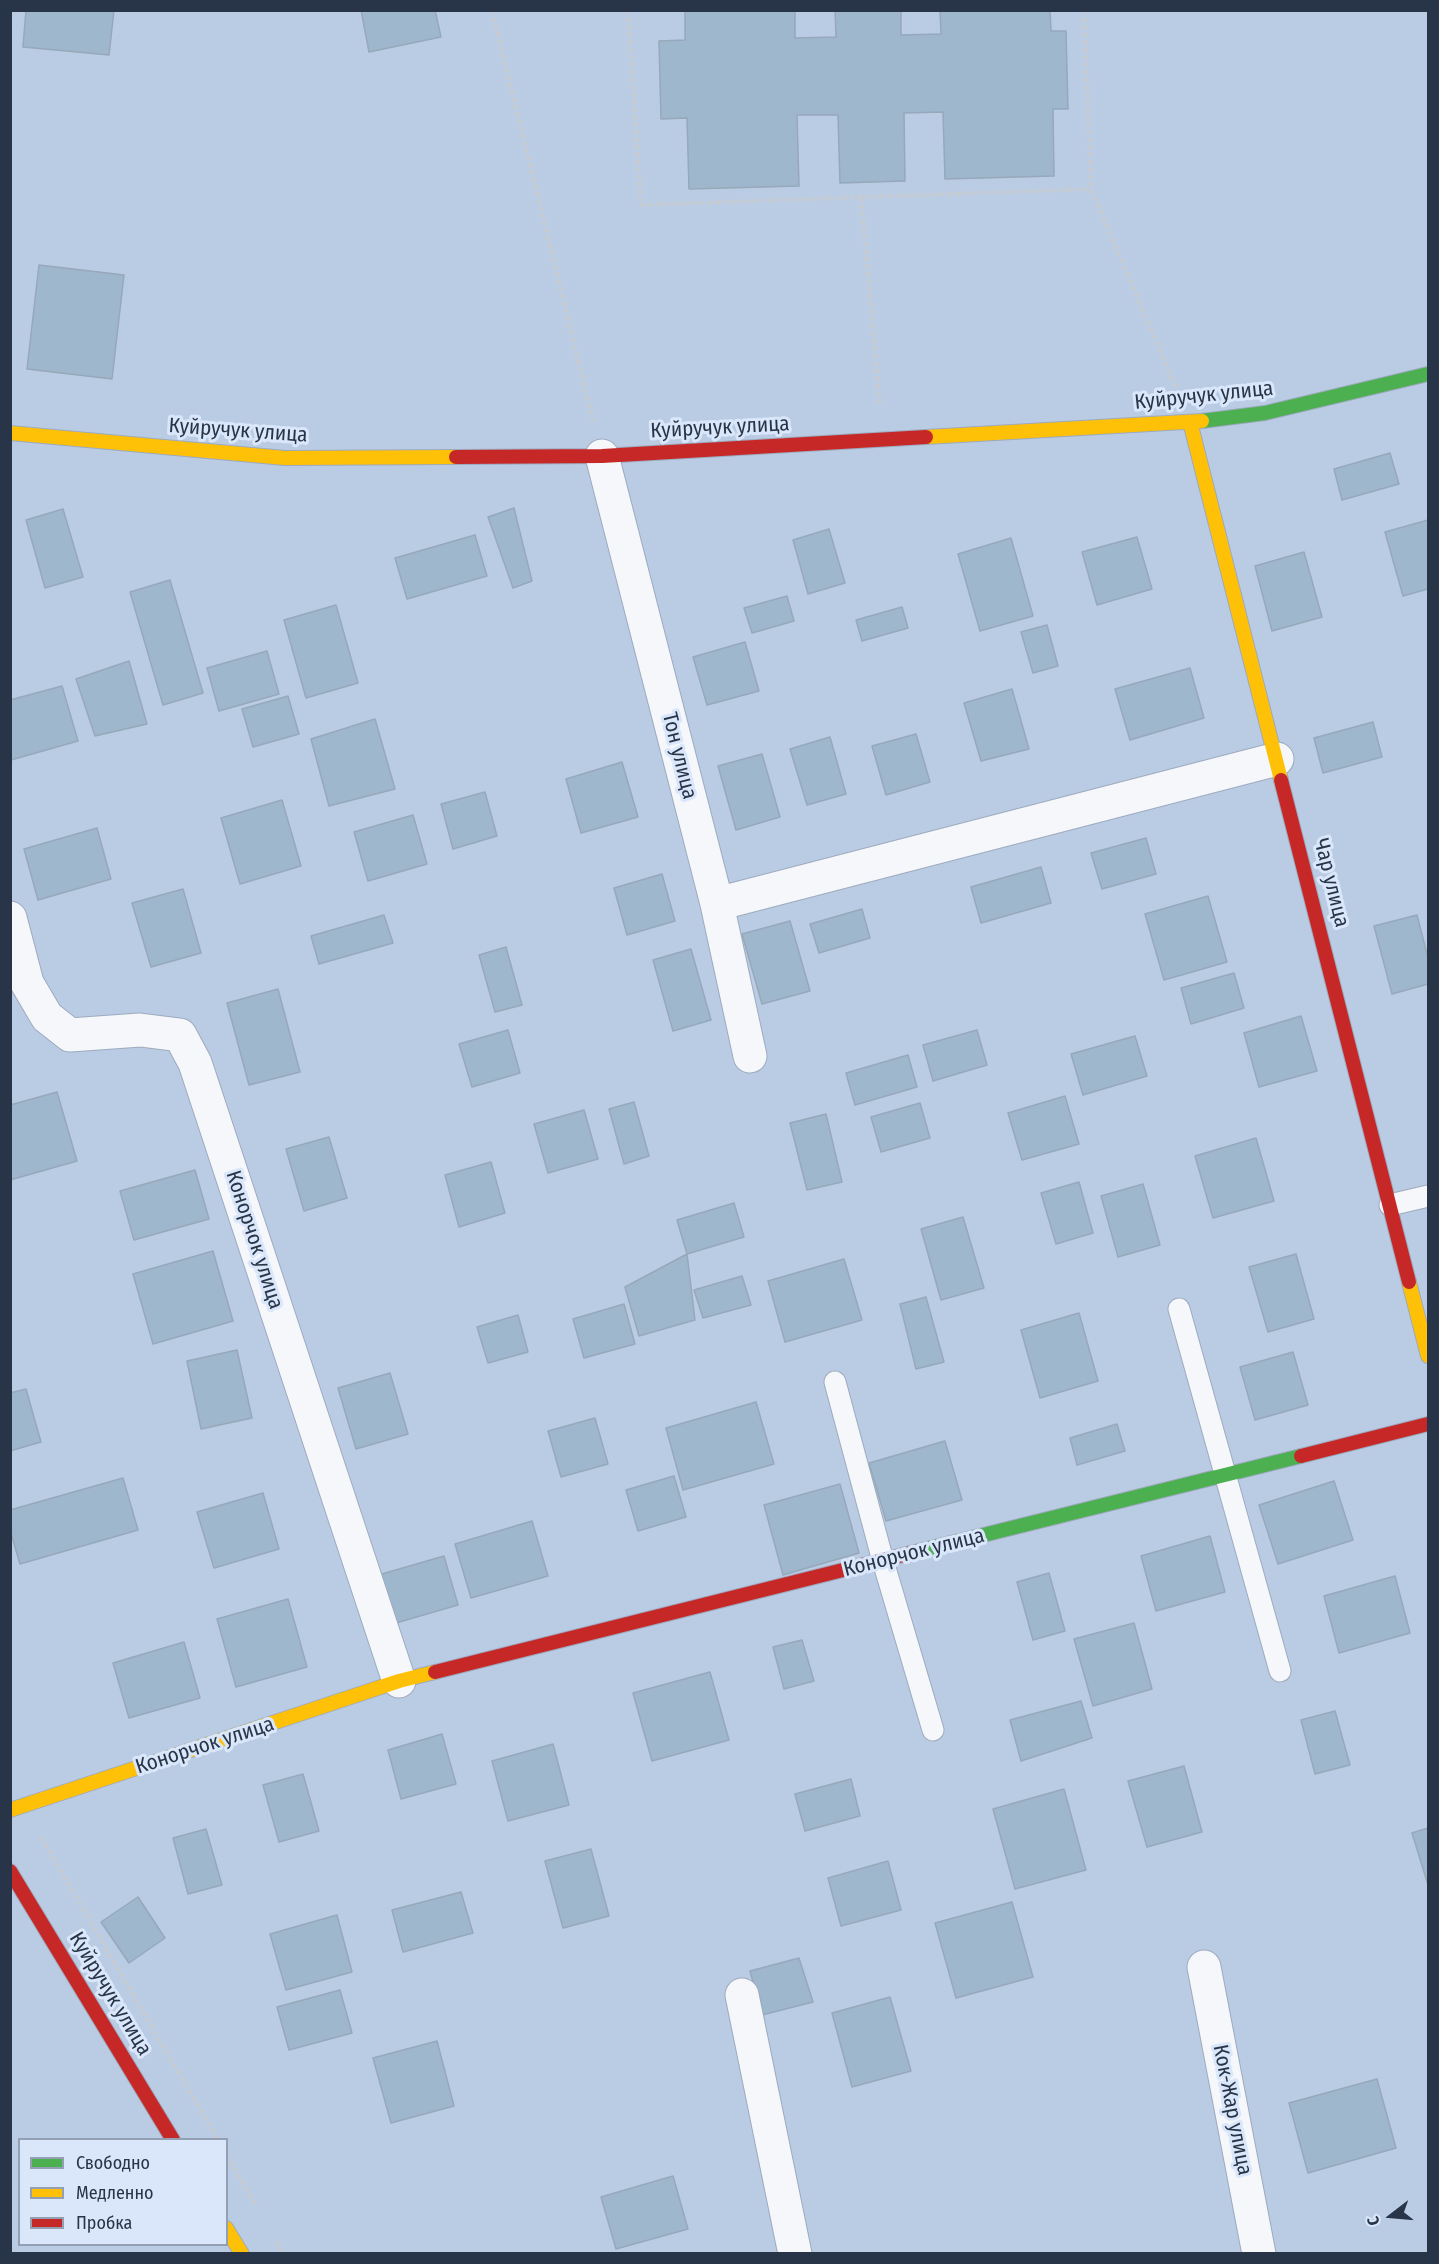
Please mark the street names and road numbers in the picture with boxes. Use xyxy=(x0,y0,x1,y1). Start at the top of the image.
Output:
street label: Куйручук улица xyxy=(1133,376,1275,416)
street label: Куйручук улица xyxy=(650,412,790,444)
street label: Куйручук улица xyxy=(168,414,308,448)
street label: Тон улица xyxy=(656,710,702,802)
street label: Чар улица xyxy=(1308,836,1354,930)
street label: Конорчок улица xyxy=(220,1168,288,1312)
street label: Конорчок улица xyxy=(841,1523,987,1583)
street label: Конорчок улица xyxy=(133,1712,277,1780)
street label: Куйручук улица xyxy=(63,1928,157,2060)
street label: Кок-Жар улица xyxy=(1207,2043,1257,2177)

